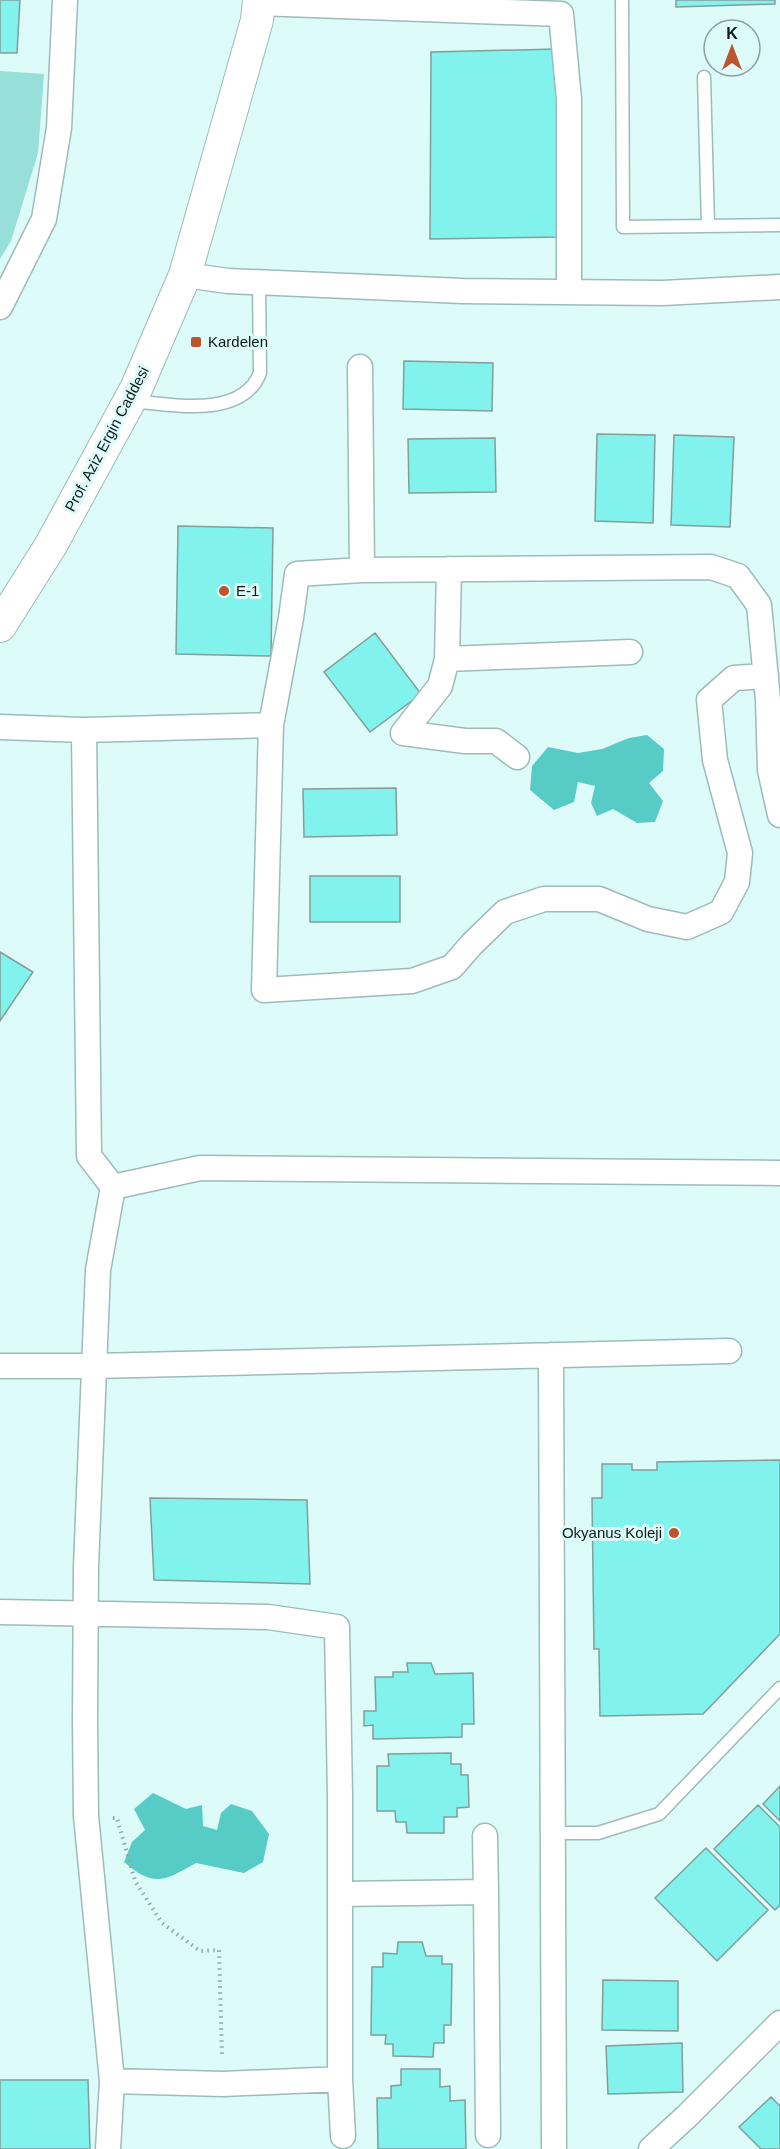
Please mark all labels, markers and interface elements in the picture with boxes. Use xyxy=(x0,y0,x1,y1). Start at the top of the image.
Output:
north arrow xyxy=(702,18,762,78)
text: K xyxy=(726,25,738,42)
place label: Kardelen xyxy=(208,333,268,350)
marker: Kardelen xyxy=(189,335,203,349)
street label: Prof. Aziz Ergin Caddesi xyxy=(61,363,152,514)
place label: E-1 xyxy=(236,582,259,599)
marker: E-1 xyxy=(217,584,231,598)
place label: Okyanus Koleji xyxy=(562,1524,662,1541)
marker: Okyanus Koleji xyxy=(667,1526,681,1540)

